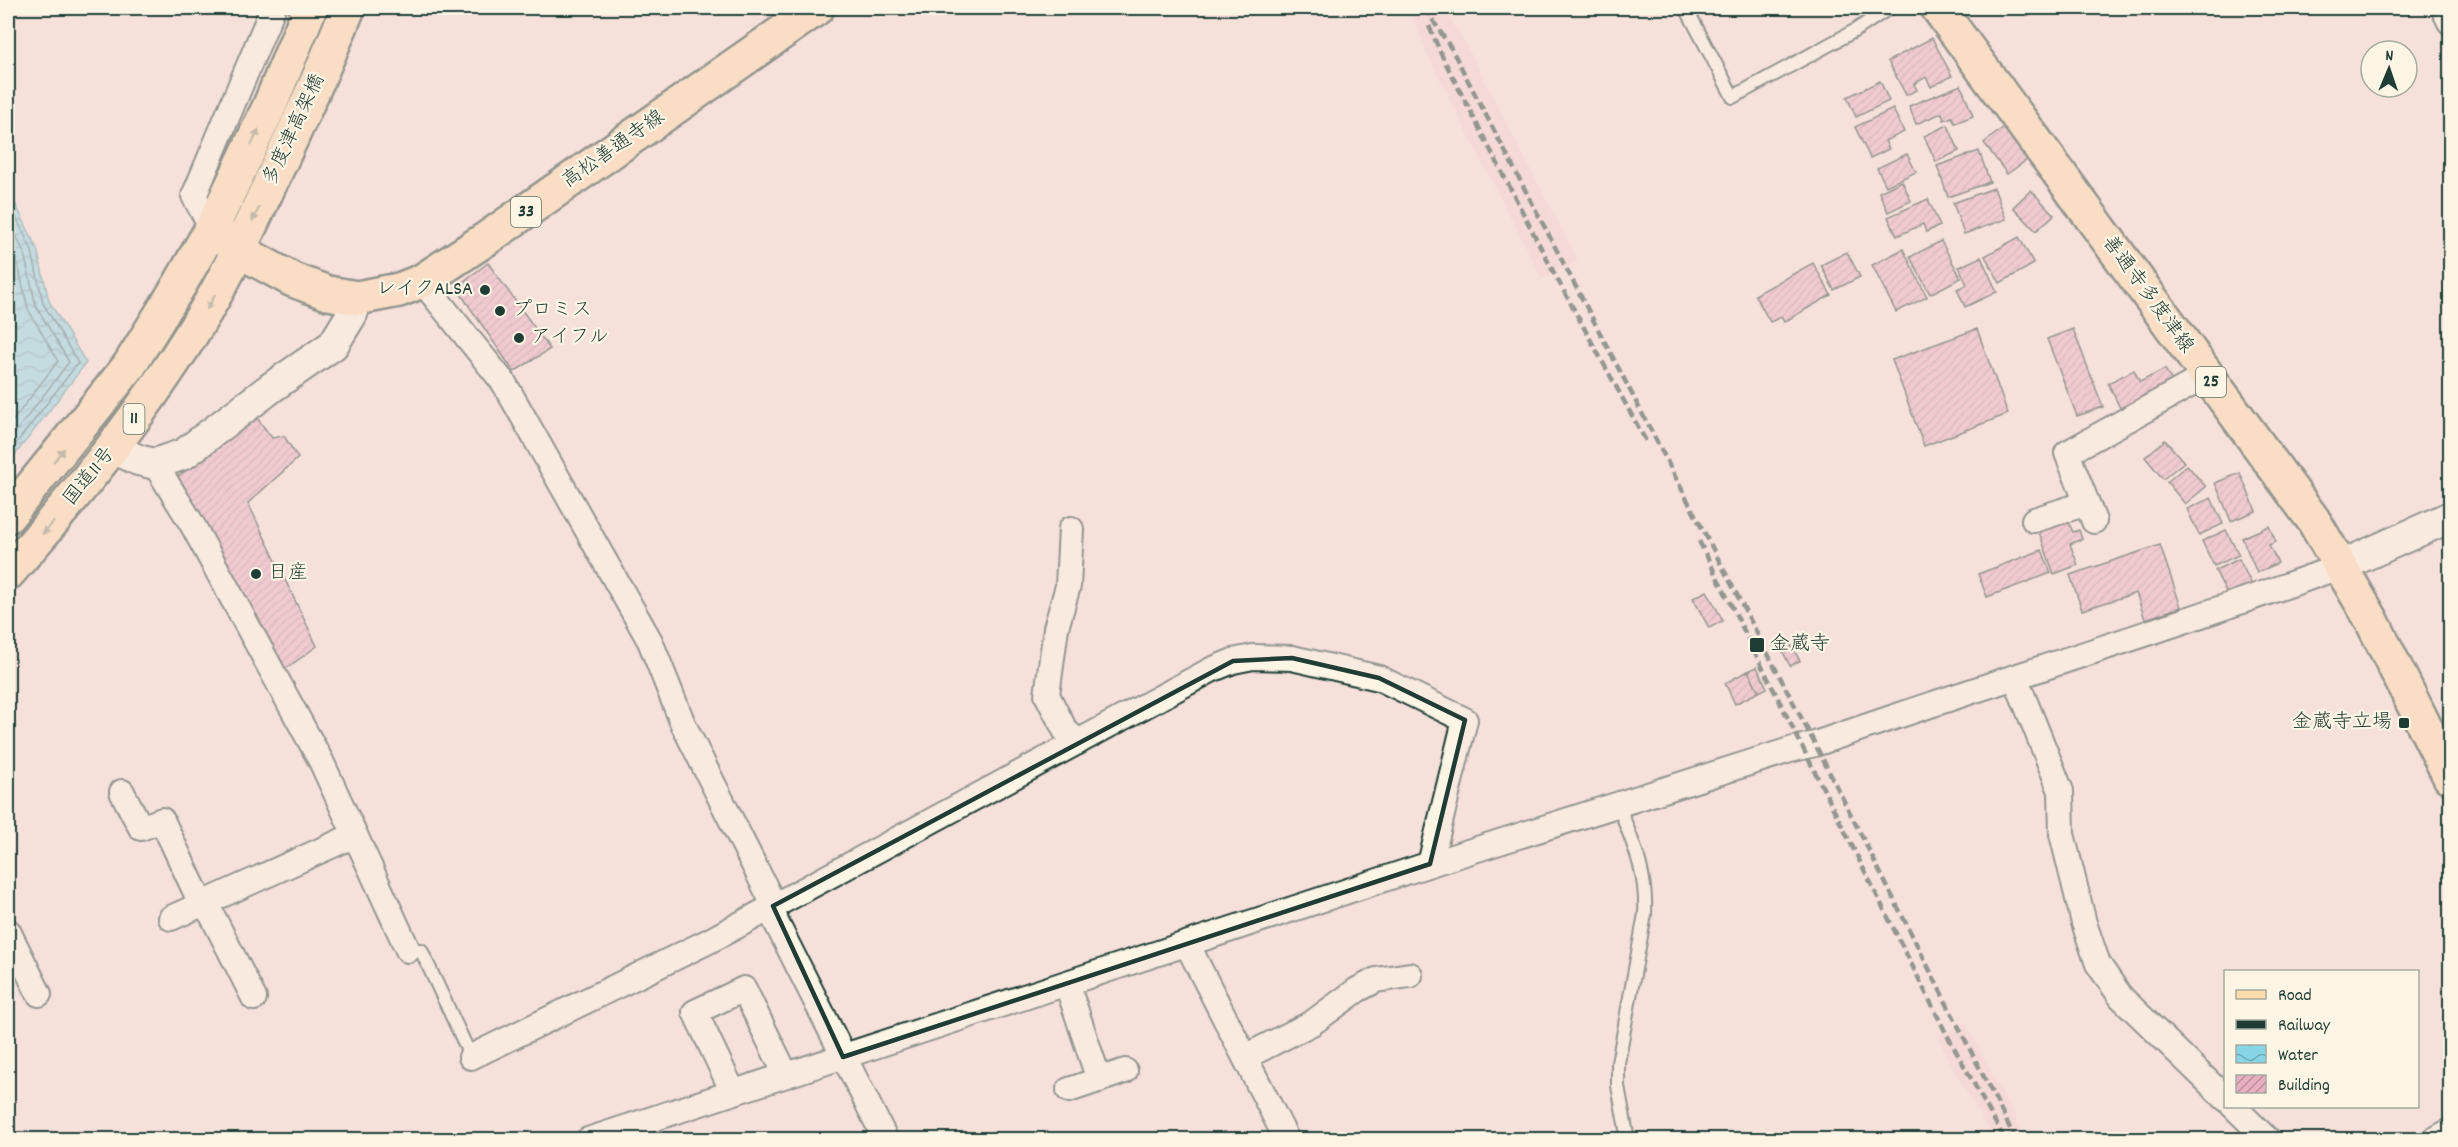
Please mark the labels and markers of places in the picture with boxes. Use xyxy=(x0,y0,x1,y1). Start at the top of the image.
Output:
place label: レイクALSA xyxy=(376,276,473,304)
marker: レイクALSA xyxy=(478,283,492,297)
place label: プロミス xyxy=(512,297,592,325)
marker: プロミス xyxy=(493,304,507,318)
place label: アイフル xyxy=(531,324,609,352)
marker: アイフル xyxy=(512,331,526,345)
place label: 日産 xyxy=(268,560,308,588)
marker: 日産 xyxy=(249,567,263,581)
place label: 金蔵寺 xyxy=(1770,631,1830,659)
marker: 金蔵寺 xyxy=(1748,636,1766,654)
place label: 金蔵寺立場 xyxy=(2292,709,2392,737)
marker: 金蔵寺立場 xyxy=(2397,716,2411,730)

